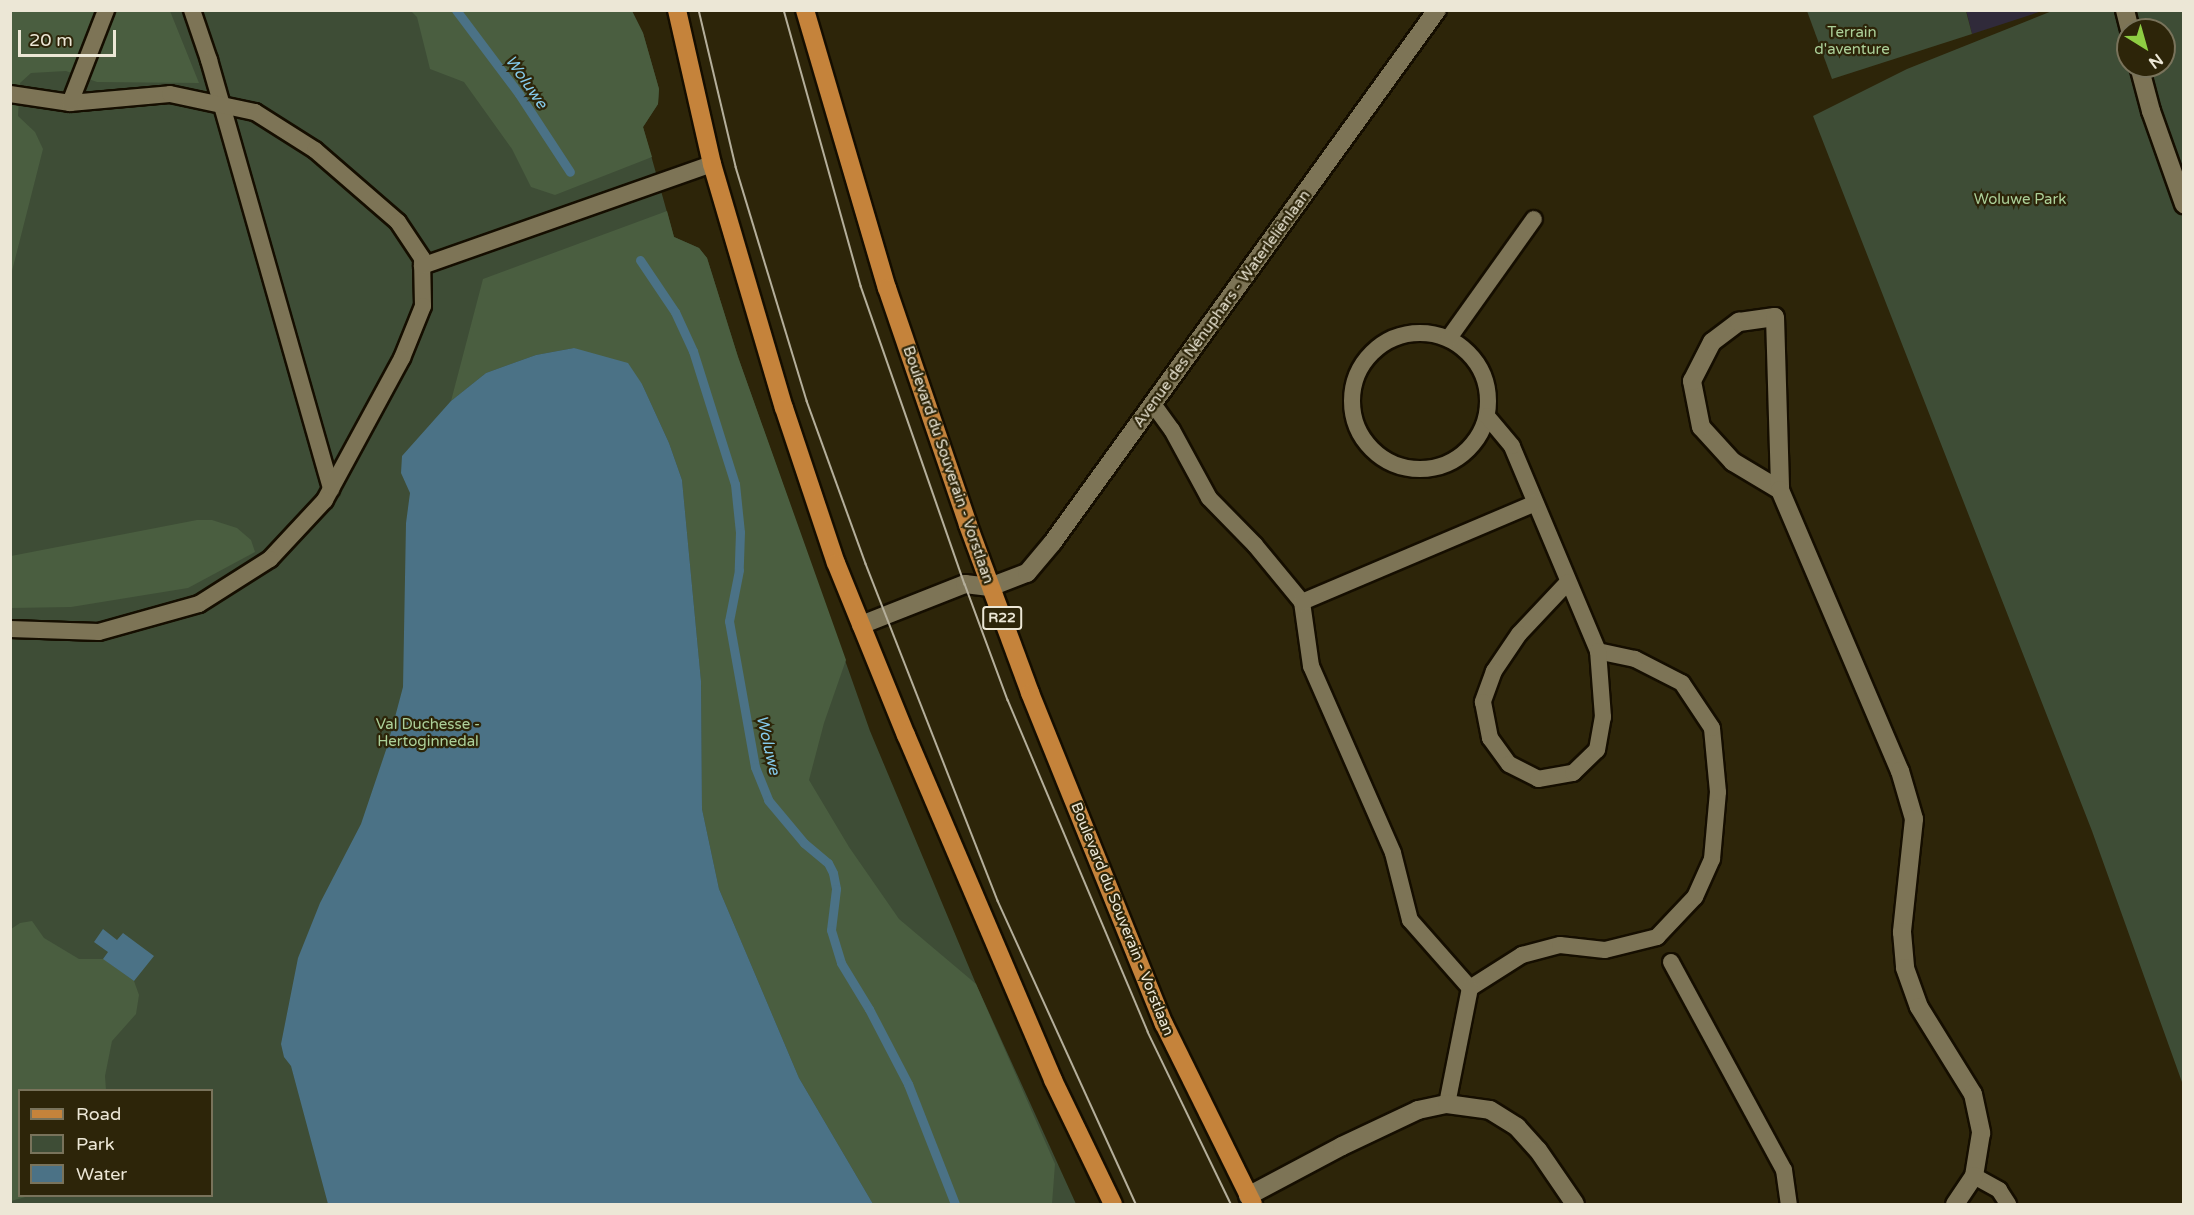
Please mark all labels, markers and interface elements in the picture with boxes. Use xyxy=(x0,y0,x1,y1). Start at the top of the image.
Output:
scale bar xyxy=(21,18,118,56)
north arrow xyxy=(2116,18,2176,78)
park label: Terrain d'aventure xyxy=(1814,23,1890,58)
text: 20 m xyxy=(29,29,73,51)
text: N xyxy=(2144,49,2167,73)
water label: Woluwe xyxy=(501,52,551,112)
street label: Avenue des Nénuphars - Waterleliënlaan xyxy=(1130,187,1314,431)
park label: Woluwe Park xyxy=(1974,191,2066,209)
street label: Boulevard du Souverain - Vorstlaan xyxy=(899,344,997,586)
road number: R22 xyxy=(981,607,1023,629)
water label: Woluwe xyxy=(752,713,784,777)
park label: Val Duchesse - Hertoginnedal xyxy=(376,715,480,750)
street label: Boulevard du Souverain - Vorstlaan xyxy=(1067,800,1177,1038)
legend xyxy=(18,1089,213,1197)
text: Road xyxy=(76,1103,121,1125)
text: Park xyxy=(76,1133,114,1155)
text: Water xyxy=(76,1163,127,1185)

